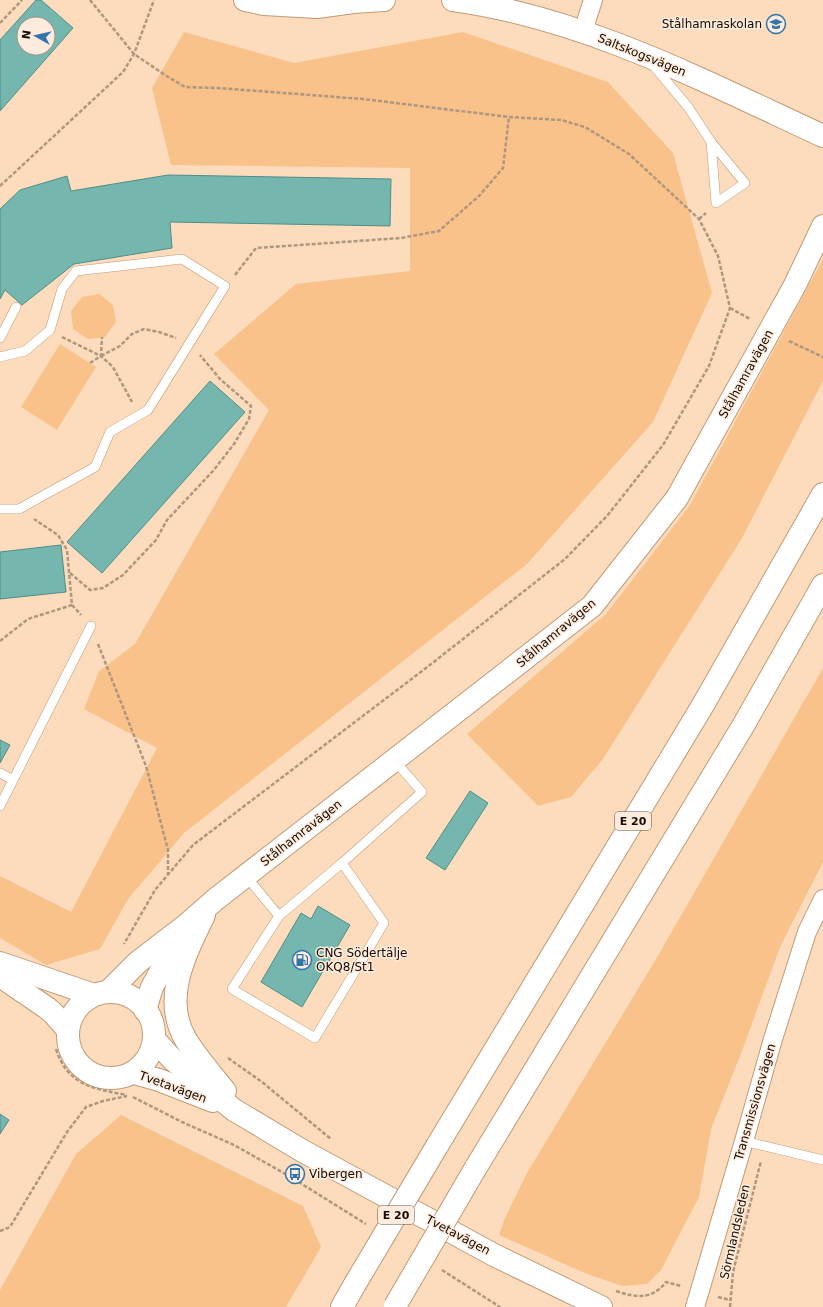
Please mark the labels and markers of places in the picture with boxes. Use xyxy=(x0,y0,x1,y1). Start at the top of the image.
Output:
school or university icon: Stålhamraskolan xyxy=(765,13,787,35)
place label: Stålhamraskolan xyxy=(662,17,762,31)
place label: CNG Södertälje OKQ8/St1 xyxy=(316,946,407,974)
fuel station icon: CNG Södertälje OKQ8/St1 xyxy=(291,949,313,971)
bus stop icon: Vibergen xyxy=(284,1163,306,1185)
place label: Vibergen xyxy=(309,1167,363,1181)

